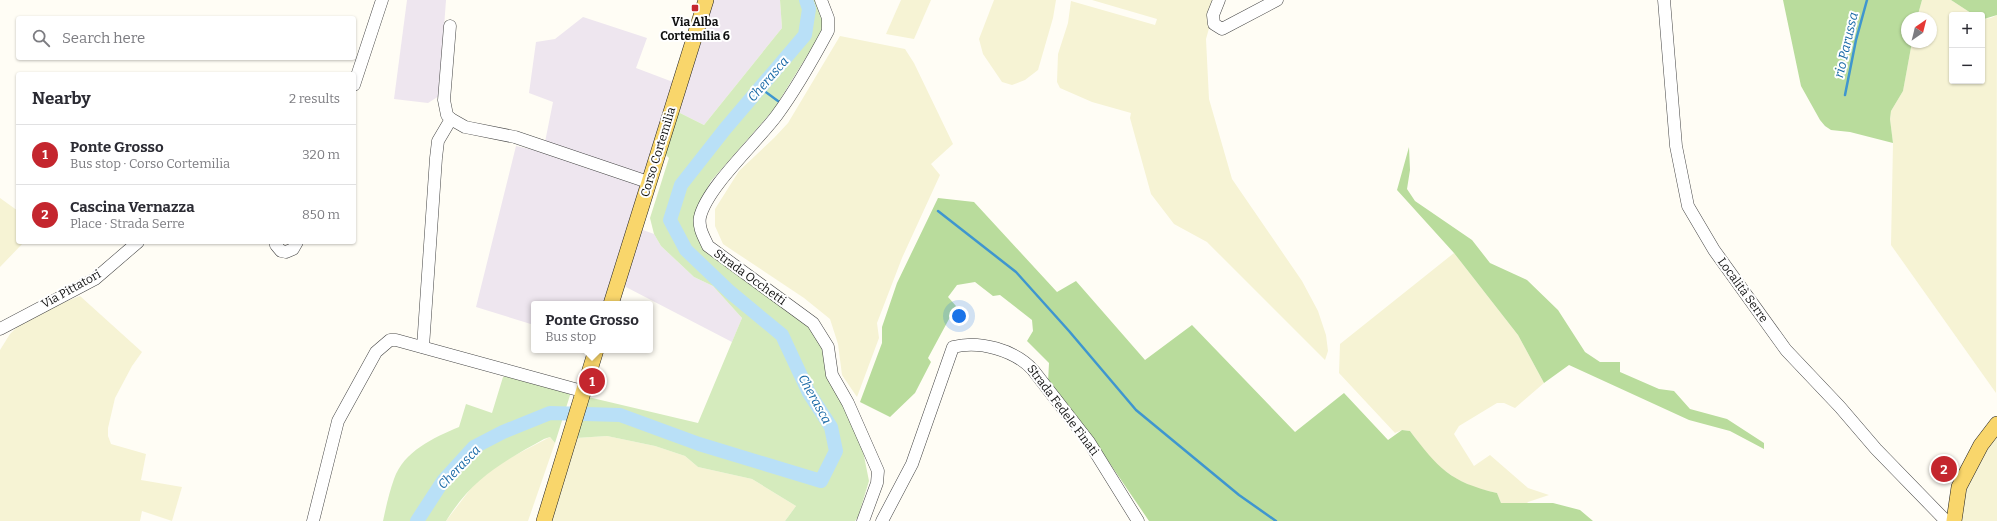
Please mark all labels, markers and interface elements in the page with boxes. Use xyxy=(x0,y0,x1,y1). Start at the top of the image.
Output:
marker: Via Alba Cortemilia 6 xyxy=(690,3,700,13)
water label: rio Parussa xyxy=(1831,11,1861,79)
north arrow xyxy=(1901,12,1937,48)
map controls xyxy=(1949,12,1985,84)
button: + xyxy=(1949,12,1985,48)
place label: Via Alba Cortemilia 6 xyxy=(660,15,730,43)
search box xyxy=(16,16,356,60)
icon: search xyxy=(30,27,52,49)
text: Search here xyxy=(62,29,145,47)
button: − xyxy=(1949,48,1985,84)
water label: Cherasca xyxy=(744,54,792,104)
text: Nearby xyxy=(32,88,91,109)
text: 2 results xyxy=(289,91,340,106)
street label: Corso Cortemilia xyxy=(638,105,678,199)
text: Ponte Grosso xyxy=(70,138,164,156)
text: 1 xyxy=(42,147,48,162)
text: 320 m xyxy=(302,147,340,162)
text: Bus stop · Corso Cortemilia xyxy=(70,156,230,171)
text: Cascina Vernazza xyxy=(70,198,195,216)
text: 2 xyxy=(41,207,49,222)
text: 850 m xyxy=(302,207,340,222)
text: Place · Strada Serre xyxy=(70,216,185,231)
street label: Strada Occhetti xyxy=(711,246,789,308)
street label: Località Serre xyxy=(1715,255,1771,325)
street label: Via Pittatori xyxy=(39,267,103,311)
popup xyxy=(531,301,653,353)
your location xyxy=(949,306,969,326)
text: Ponte Grosso xyxy=(545,311,639,329)
text: Bus stop xyxy=(545,329,596,344)
street label: Strada Fedele Finati xyxy=(1024,362,1102,458)
pin: 1 xyxy=(579,366,605,396)
water label: Cherasca xyxy=(795,372,835,426)
water label: Cherasca xyxy=(435,442,483,492)
pin: 2 xyxy=(1931,454,1957,484)

